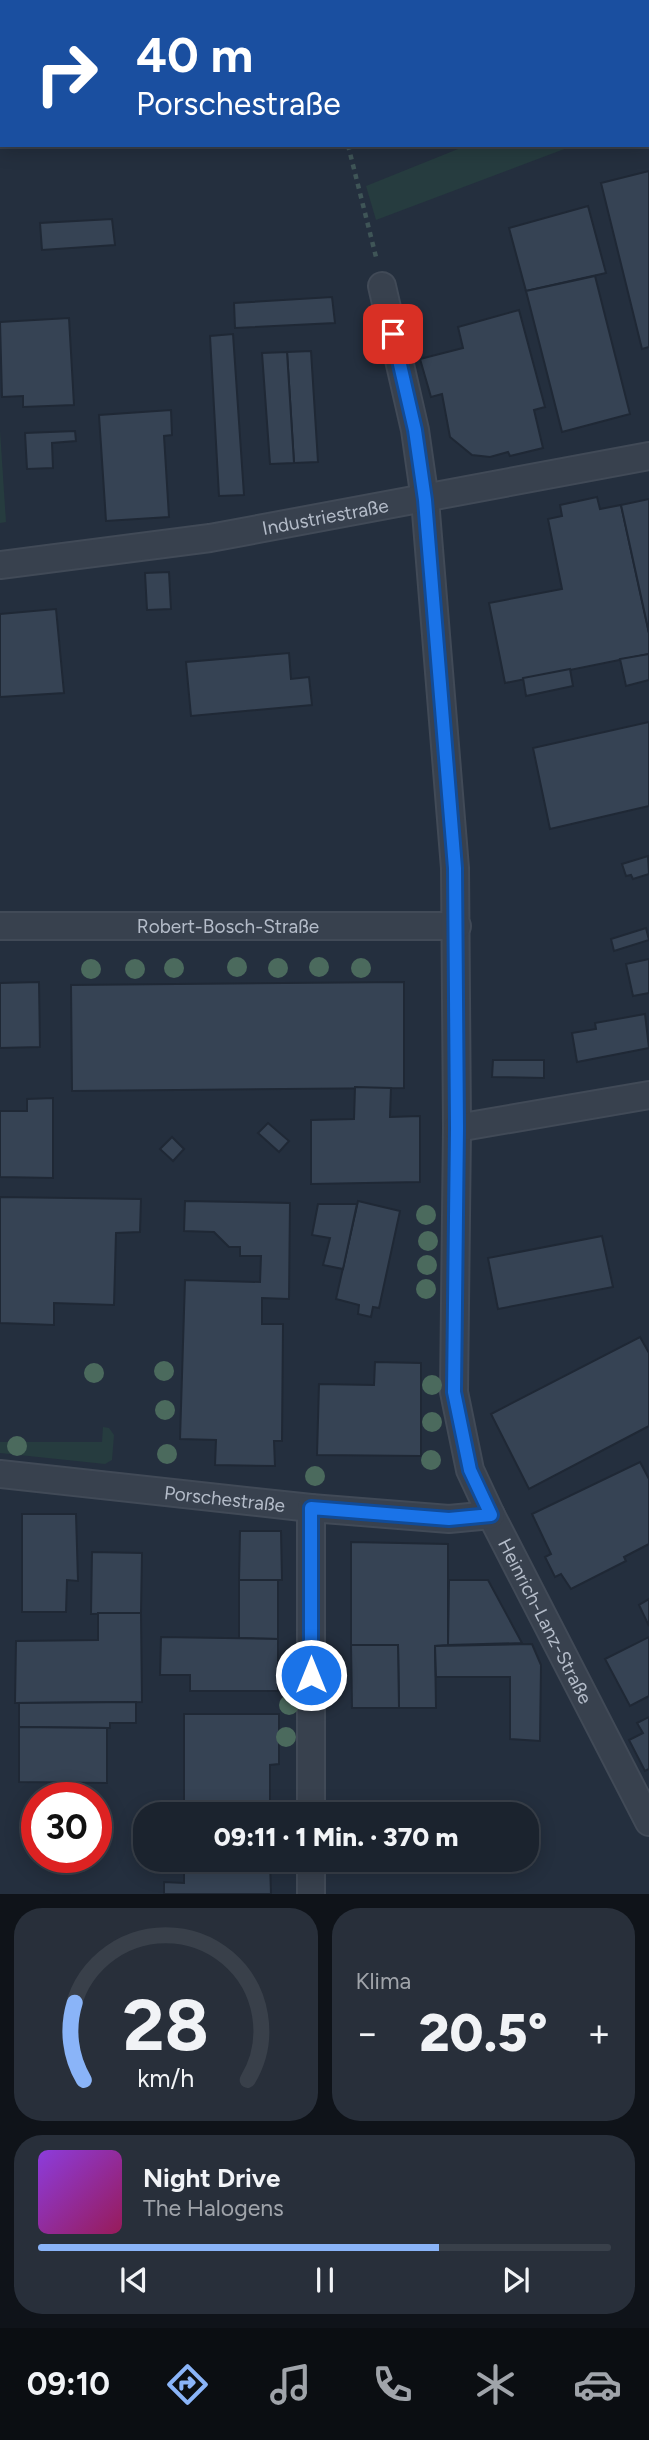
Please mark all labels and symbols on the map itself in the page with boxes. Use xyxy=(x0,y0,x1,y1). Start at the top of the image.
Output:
pin xyxy=(363,304,423,364)
street label: Industriestraße xyxy=(260,493,390,540)
street label: Robert-Bosch-Straße xyxy=(137,915,319,938)
street label: Porschestraße xyxy=(163,1481,286,1517)
street label: Heinrich-Lanz-Straße xyxy=(493,1534,598,1707)
position arrow xyxy=(274,1638,348,1712)
speed limit sign: 30 xyxy=(21,1782,112,1873)

